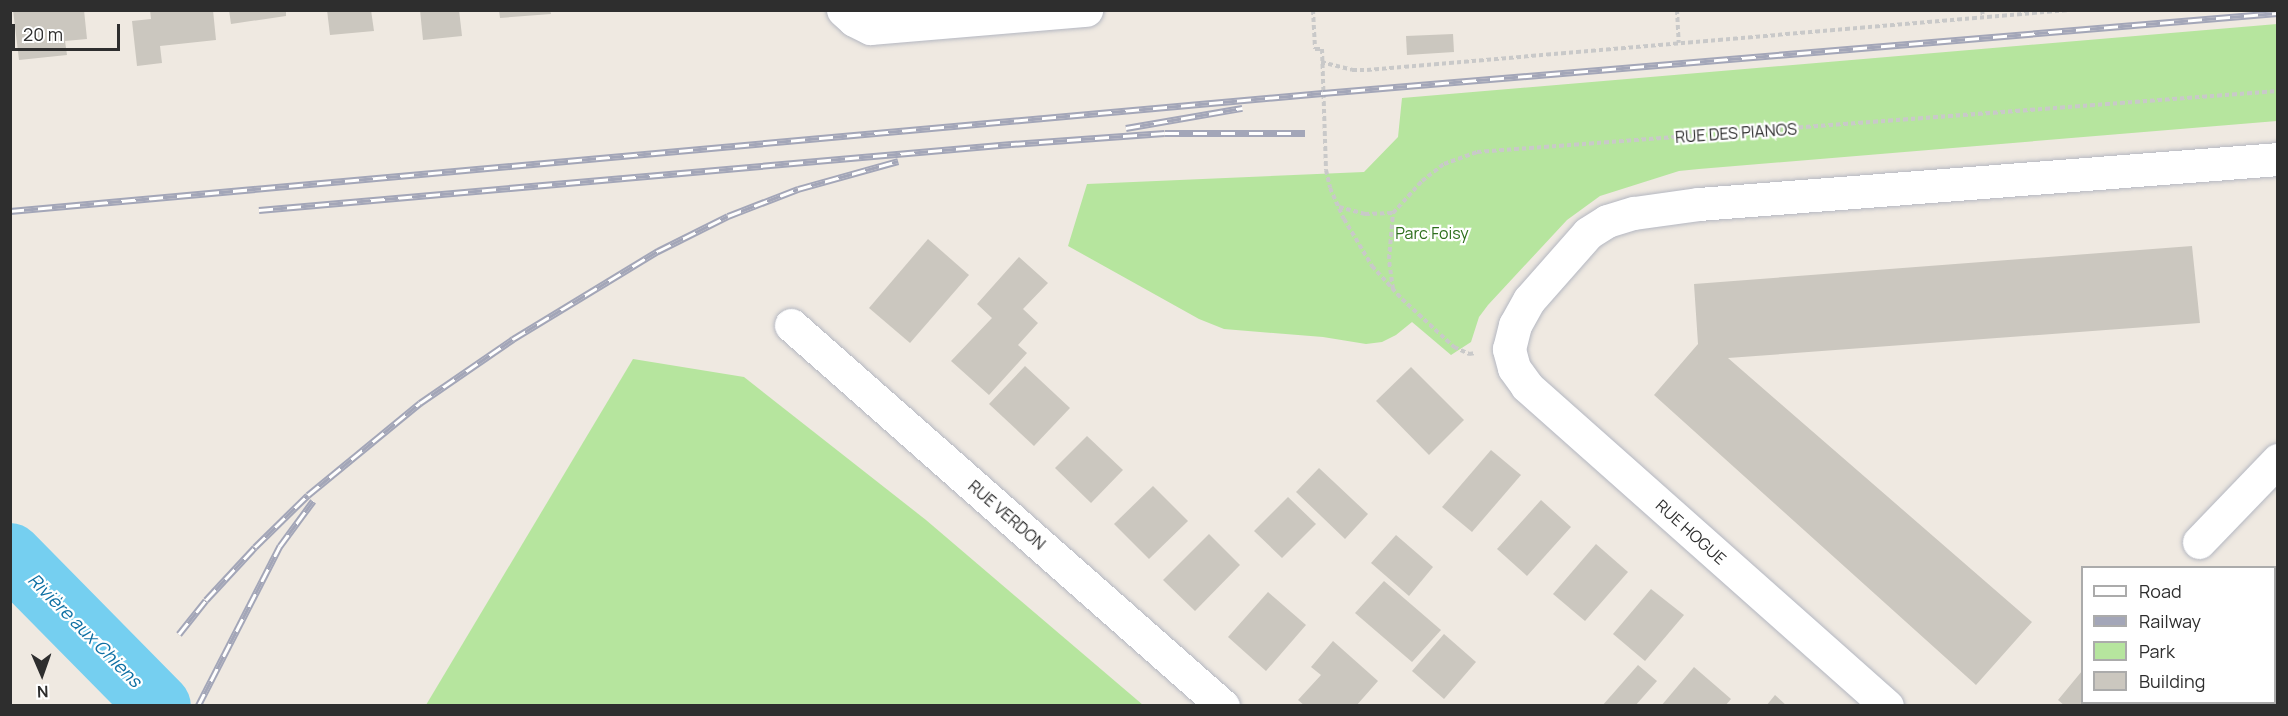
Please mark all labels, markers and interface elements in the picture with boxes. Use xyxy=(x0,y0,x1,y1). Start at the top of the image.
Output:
scale bar xyxy=(15,12,123,50)
text: 20 m xyxy=(23,22,63,46)
street label: RUE DES PIANOS xyxy=(1674,119,1798,147)
park label: Parc Foisy xyxy=(1395,223,1469,243)
street label: RUE VERDON xyxy=(965,476,1049,554)
street label: RUE HOGUE xyxy=(1652,495,1730,569)
legend xyxy=(2081,566,2276,704)
water label: Rivière aux Chiens xyxy=(24,569,146,691)
text: Road xyxy=(2139,579,2182,603)
text: Railway xyxy=(2139,609,2201,633)
text: Park xyxy=(2139,639,2175,663)
north arrow xyxy=(12,644,72,704)
text: Building xyxy=(2139,669,2205,693)
text: N xyxy=(36,681,49,703)

